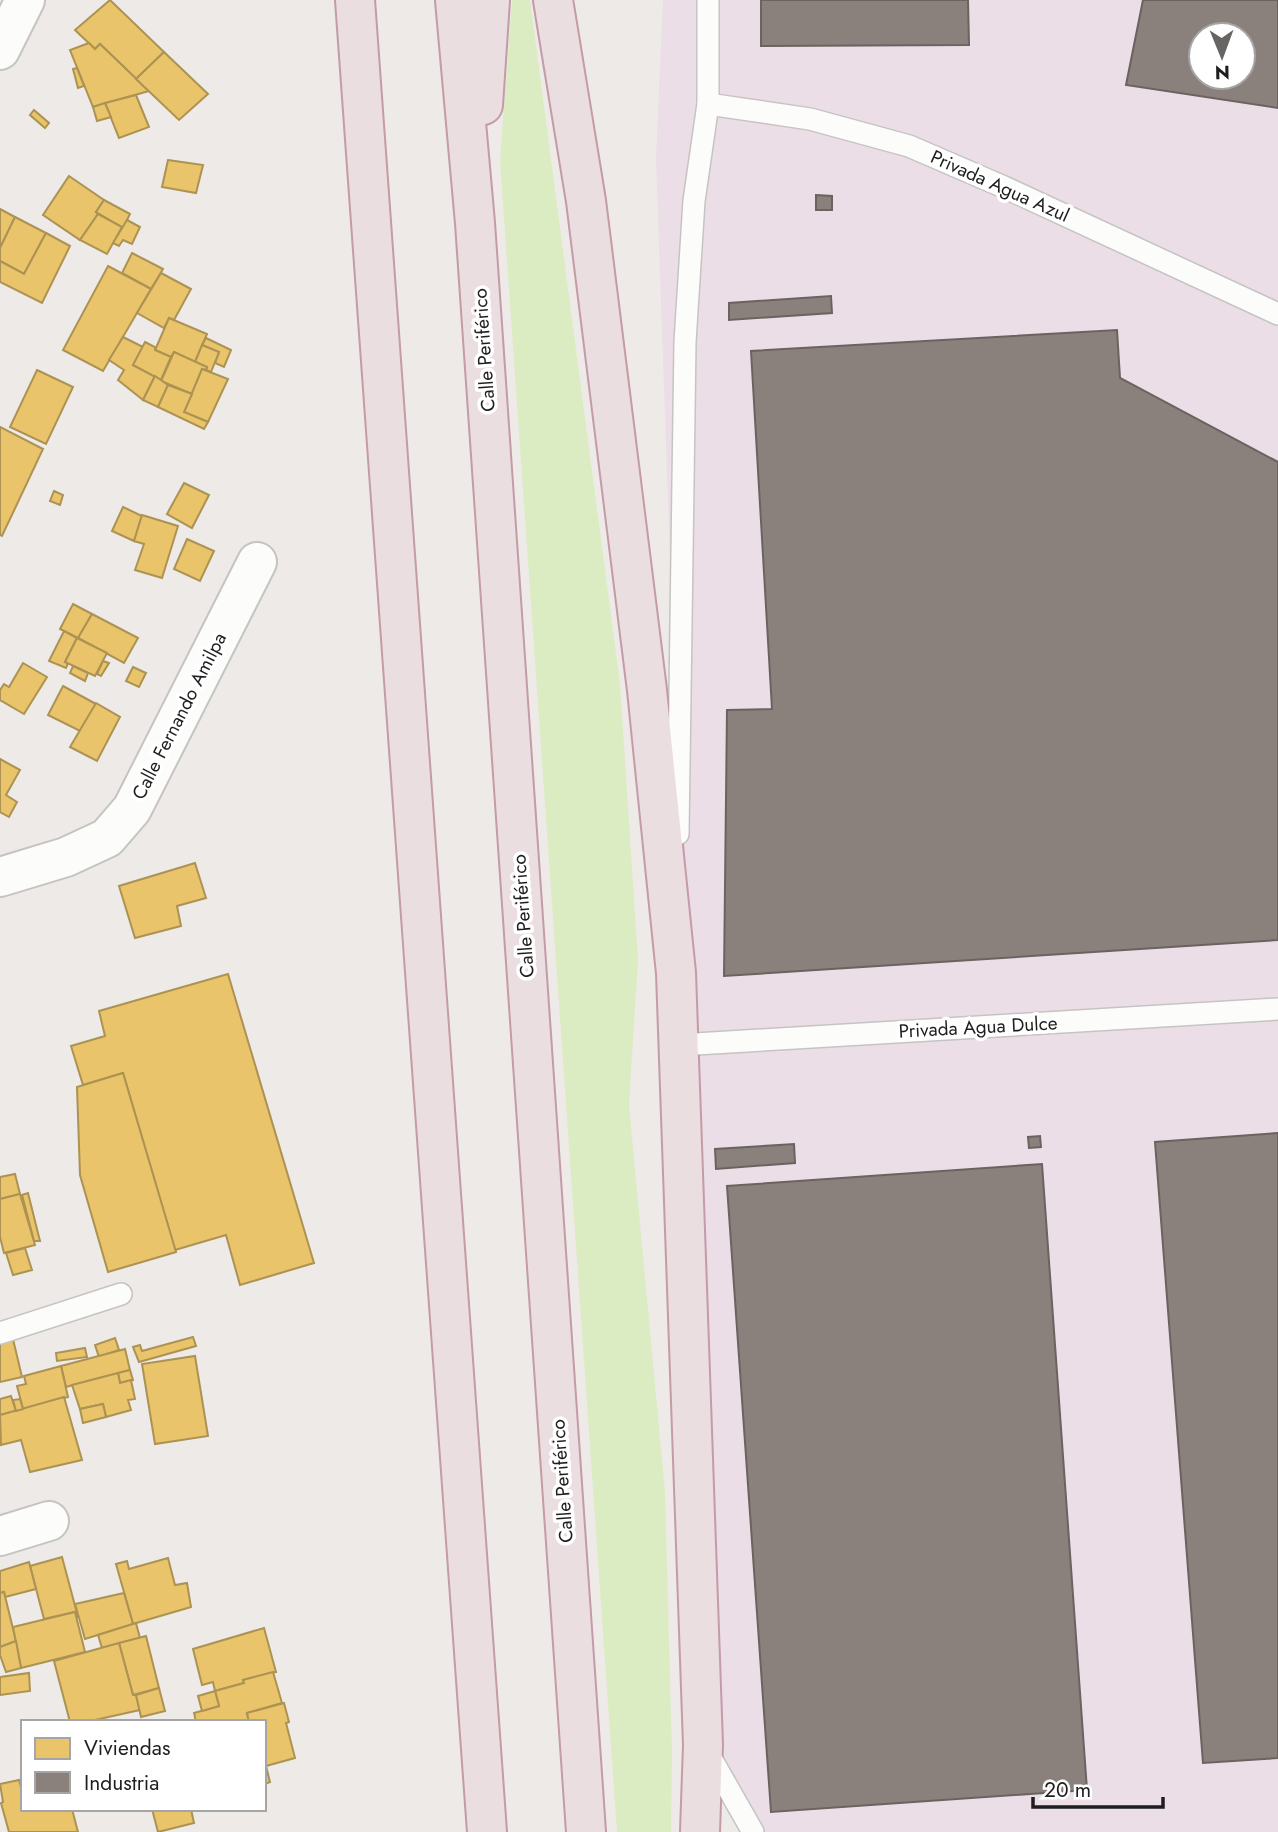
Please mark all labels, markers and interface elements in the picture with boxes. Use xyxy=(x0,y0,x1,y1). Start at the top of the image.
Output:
north arrow xyxy=(1187,21,1257,91)
text: N xyxy=(1215,59,1230,86)
street label: Privada Agua Azul xyxy=(926,143,1074,229)
street label: Calle Periférico xyxy=(466,287,502,413)
street label: Calle Fernando Amilpa xyxy=(125,628,233,804)
street label: Calle Periférico xyxy=(505,853,541,979)
street label: Privada Agua Dulce xyxy=(898,1009,1058,1045)
street label: Calle Periférico xyxy=(544,1418,580,1544)
legend xyxy=(21,1720,266,1811)
text: Viviendas xyxy=(84,1733,170,1763)
scale bar xyxy=(1033,1766,1162,1810)
text: Industria xyxy=(84,1768,159,1798)
text: 20 m xyxy=(1044,1775,1091,1805)

